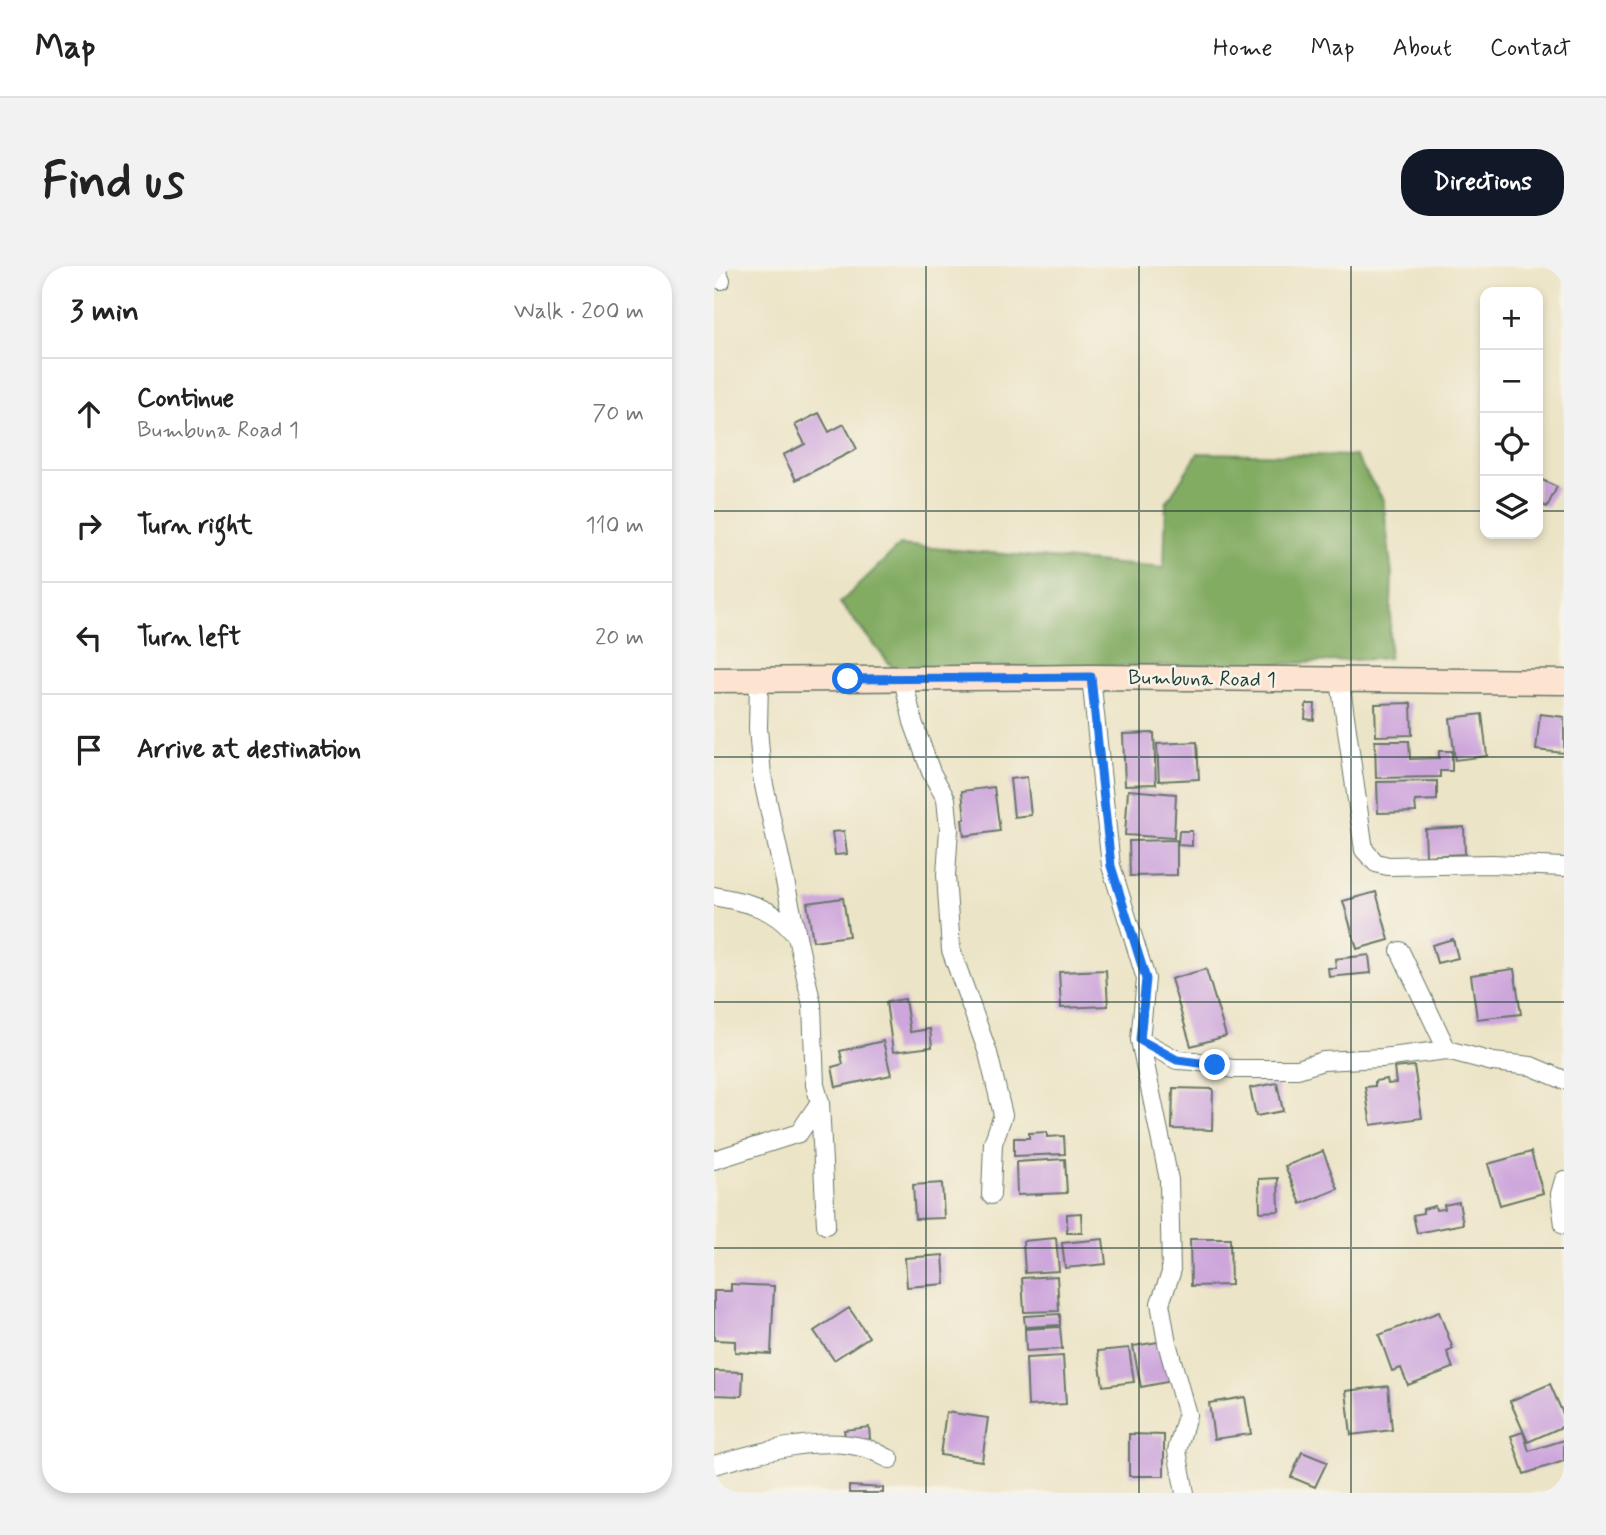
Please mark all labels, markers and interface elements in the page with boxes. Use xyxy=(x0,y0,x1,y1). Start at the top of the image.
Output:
text: Map xyxy=(35,26,95,70)
text: Home xyxy=(1213,33,1273,64)
text: Map xyxy=(1311,33,1355,64)
text: About xyxy=(1393,33,1452,64)
text: Contact xyxy=(1490,33,1571,64)
button: Directions xyxy=(1401,149,1564,216)
text: Find us xyxy=(42,150,185,215)
map controls xyxy=(1480,287,1543,539)
button: + xyxy=(1480,287,1543,350)
text: 3 min xyxy=(70,292,139,331)
text: Walk · 200 m xyxy=(514,297,644,327)
button: − xyxy=(1480,350,1543,413)
text: Continue xyxy=(137,382,234,416)
icon: ahead xyxy=(70,395,108,433)
text: 70 m xyxy=(592,399,644,429)
button: locate xyxy=(1480,413,1543,476)
text: Bumbuna Road 1 xyxy=(137,416,299,446)
button: layers xyxy=(1480,476,1543,539)
icon: right xyxy=(70,507,108,545)
text: Turn right xyxy=(137,509,253,543)
text: 110 m xyxy=(585,511,644,541)
icon: left xyxy=(70,619,108,657)
text: Turn left xyxy=(137,621,241,655)
text: 20 m xyxy=(595,623,644,653)
route start xyxy=(832,663,863,694)
street label: Bumbuna Road 1 xyxy=(1128,664,1276,694)
icon: arrive xyxy=(70,731,108,769)
text: Arrive at destination xyxy=(137,733,361,767)
route end xyxy=(1199,1049,1230,1080)

